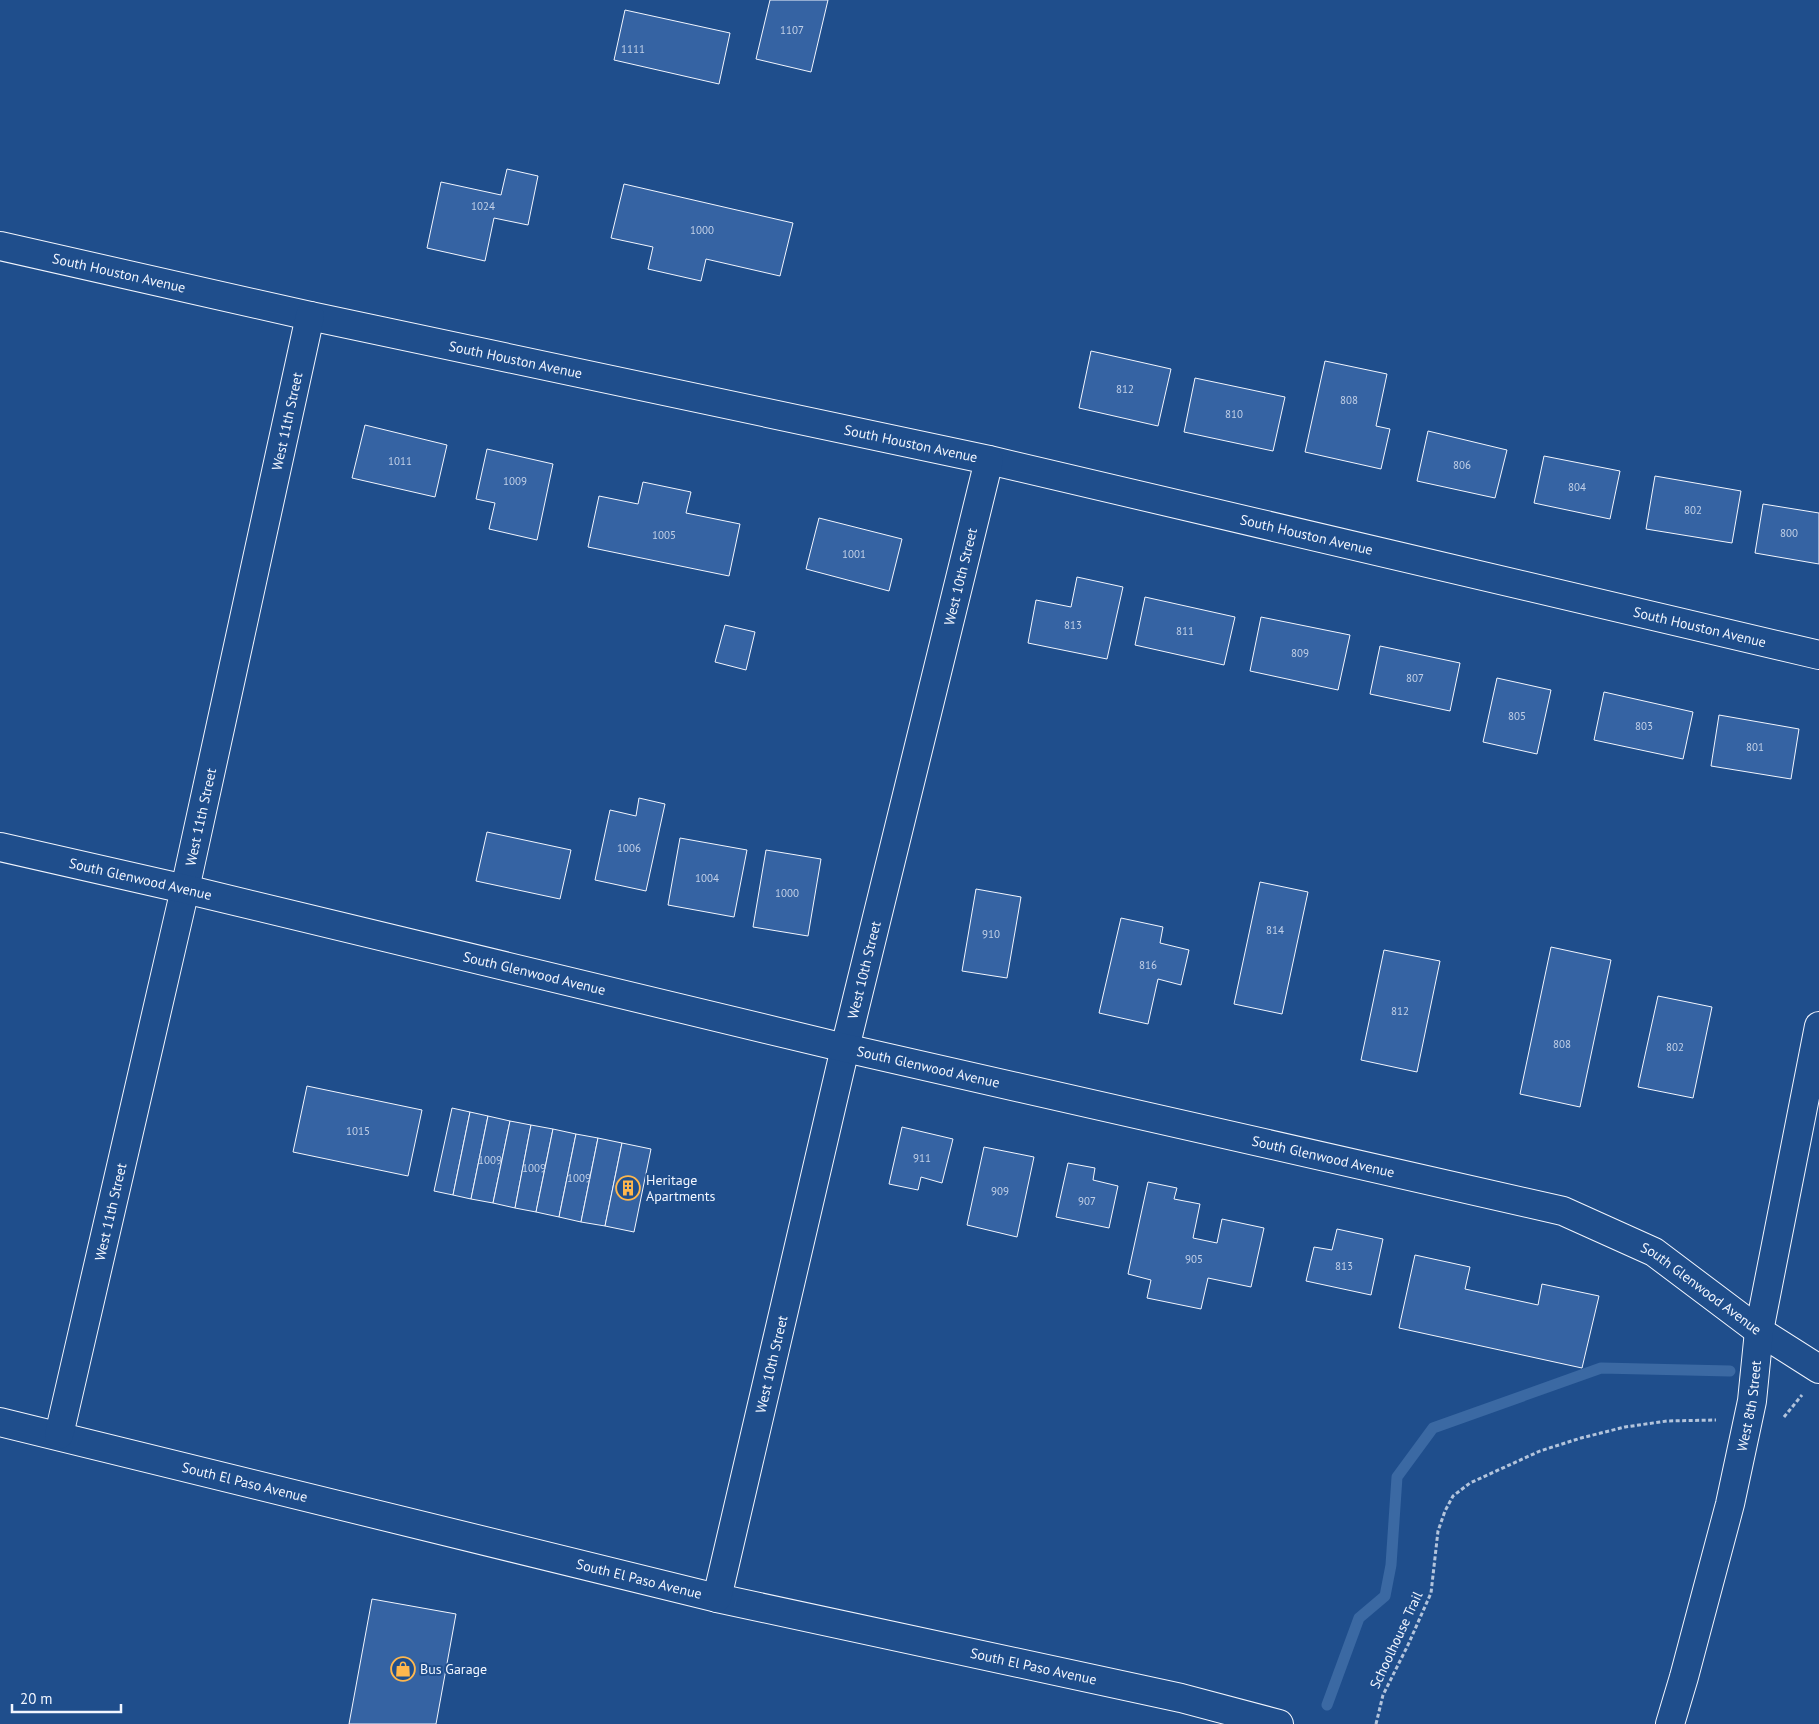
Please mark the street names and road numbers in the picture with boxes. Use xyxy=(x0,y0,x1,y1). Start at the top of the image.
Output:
street label: South Houston Avenue xyxy=(51,249,187,297)
street label: South Houston Avenue xyxy=(447,337,584,383)
street label: West 11th Street xyxy=(268,370,307,472)
street label: South Houston Avenue xyxy=(842,421,979,466)
street label: South Houston Avenue xyxy=(1238,510,1375,559)
street label: West 10th Street xyxy=(940,526,981,627)
street label: South Houston Avenue xyxy=(1632,603,1768,651)
street label: West 11th Street xyxy=(181,766,220,868)
street label: South Glenwood Avenue xyxy=(67,854,214,904)
street label: West 10th Street xyxy=(843,919,885,1021)
street label: South Glenwood Avenue xyxy=(461,947,607,999)
street label: South Glenwood Avenue xyxy=(855,1042,1001,1092)
street label: South Glenwood Avenue xyxy=(1250,1132,1396,1182)
street label: West 11th Street xyxy=(91,1161,131,1263)
street label: South Glenwood Avenue xyxy=(1638,1238,1765,1339)
street label: West 10th Street xyxy=(751,1313,792,1415)
street label: West 8th Street xyxy=(1732,1359,1765,1453)
street label: South El Paso Avenue xyxy=(180,1458,309,1506)
street label: South El Paso Avenue xyxy=(574,1555,704,1603)
street label: Schoolhouse Trail xyxy=(1366,1588,1426,1692)
street label: South El Paso Avenue xyxy=(969,1644,1098,1689)

